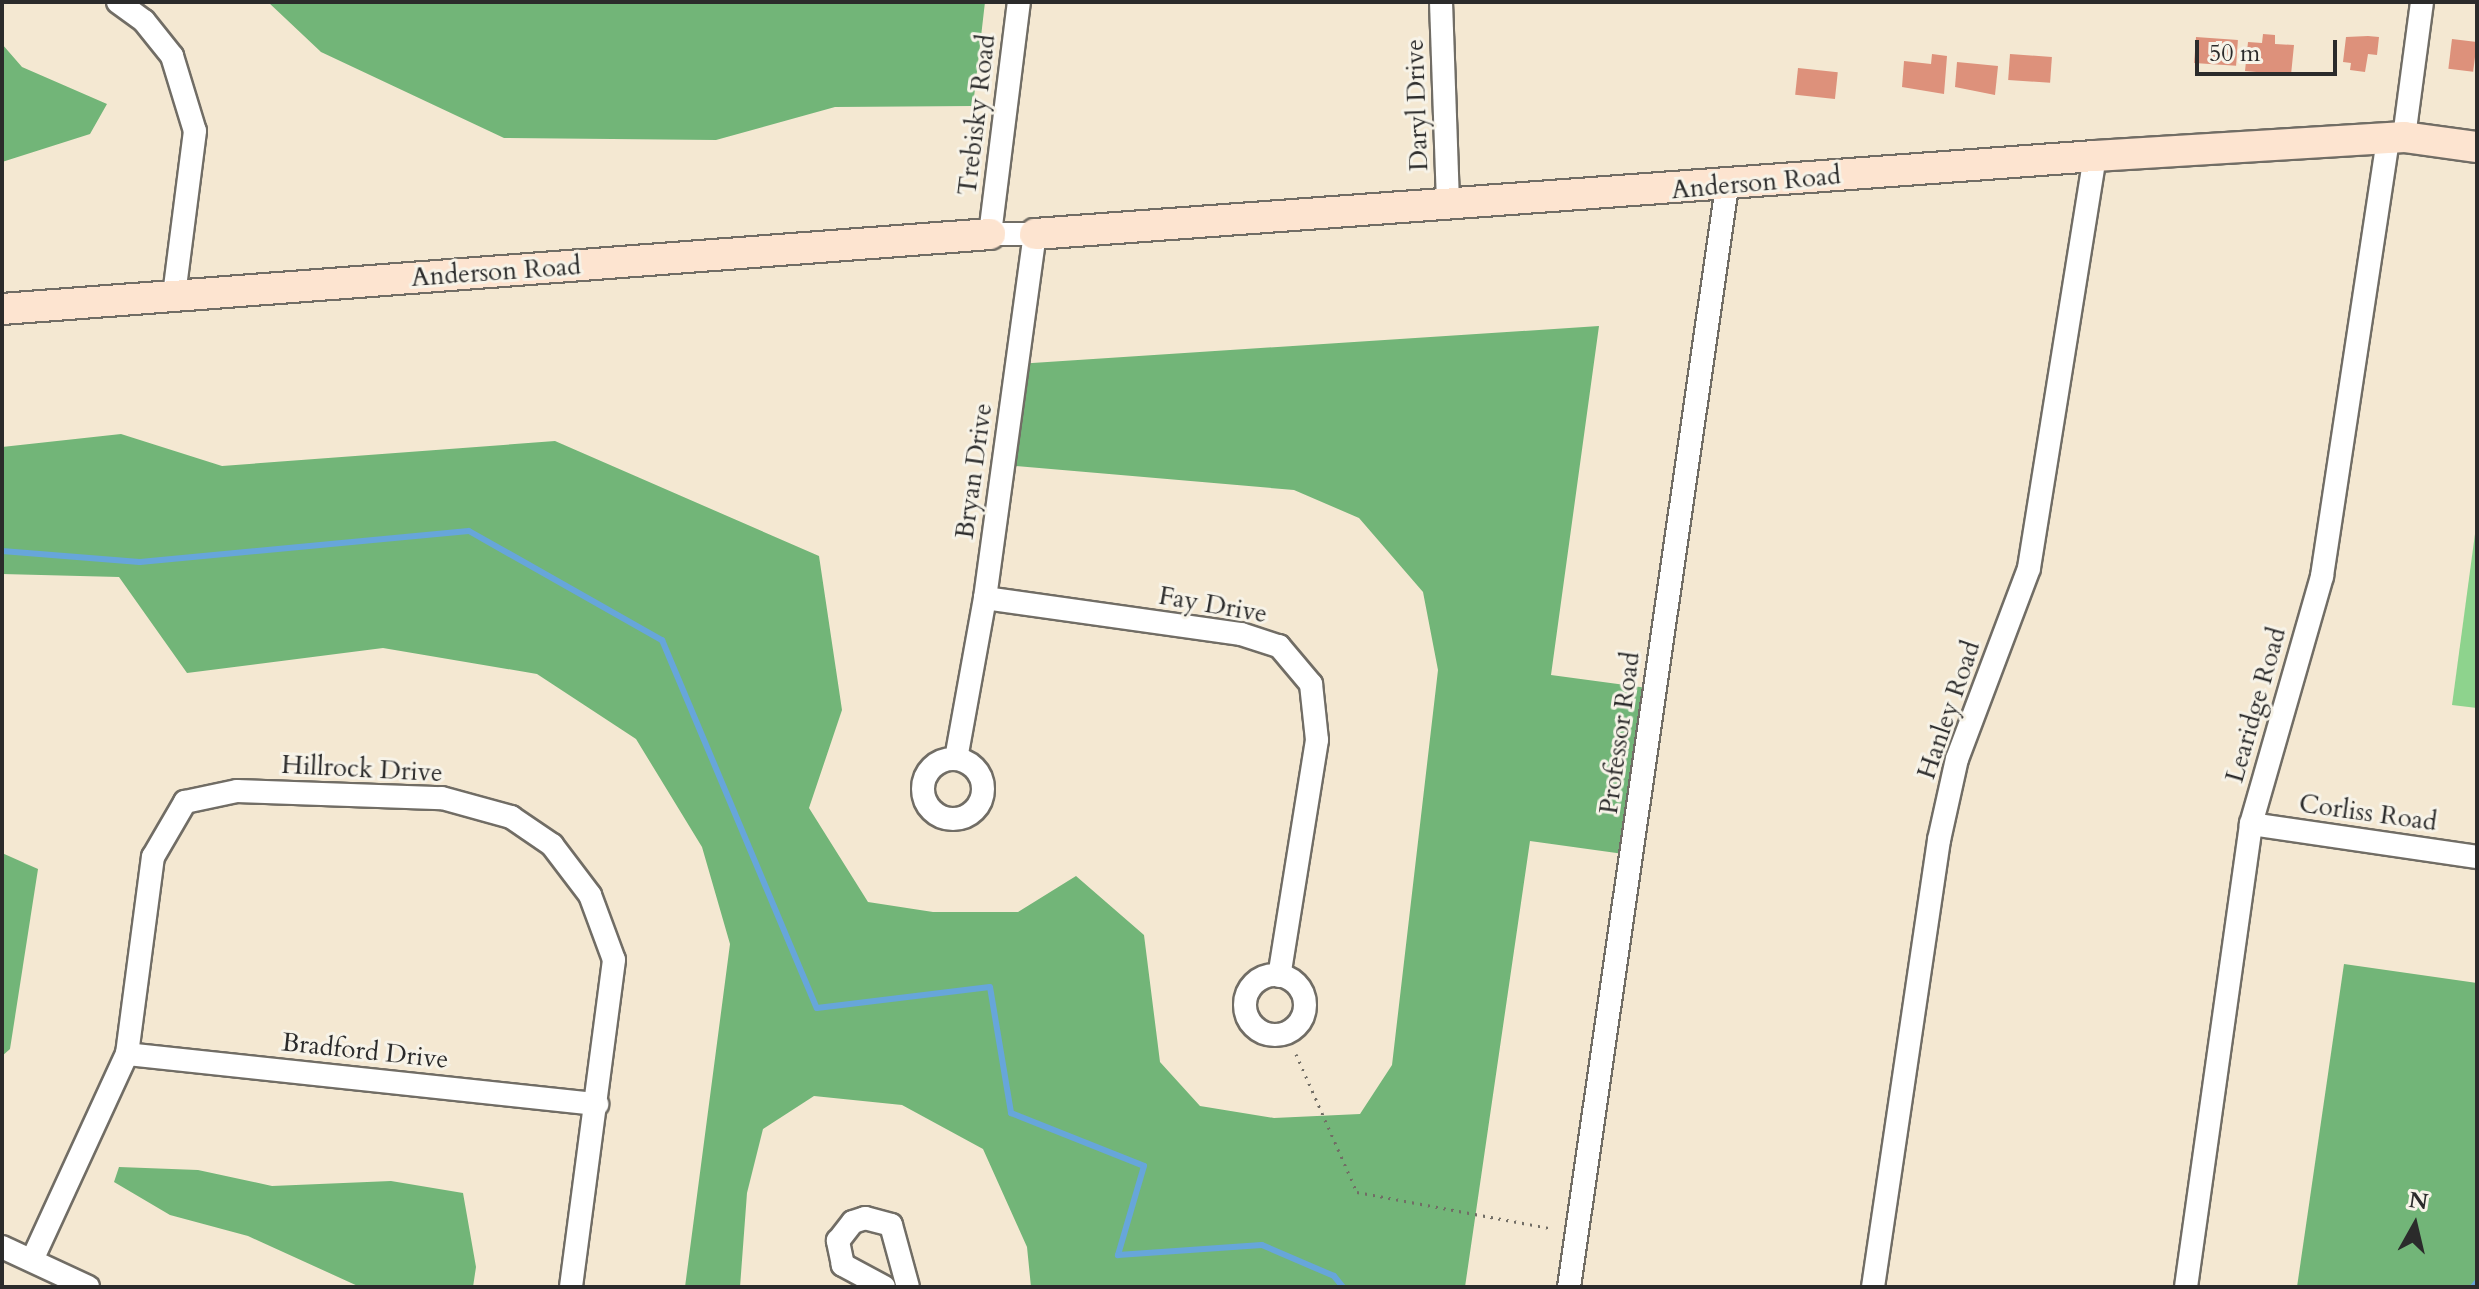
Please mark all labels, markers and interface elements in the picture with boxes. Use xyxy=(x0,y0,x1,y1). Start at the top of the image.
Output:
scale bar xyxy=(2199,24,2341,74)
street label: Trebisky Road xyxy=(952,33,1002,197)
text: 50 m xyxy=(2209,37,2260,70)
street label: Daryl Drive xyxy=(1399,38,1435,172)
street label: Anderson Road xyxy=(1670,160,1842,206)
street label: Anderson Road xyxy=(410,251,582,293)
street label: Bryan Drive xyxy=(949,401,999,541)
street label: Fay Drive xyxy=(1156,580,1270,630)
street label: Learidge Road xyxy=(2219,624,2293,786)
street label: Hanley Road xyxy=(1911,637,1987,783)
street label: Professor Road xyxy=(1593,650,1647,816)
street label: Hillrock Drive xyxy=(281,749,443,789)
street label: Corliss Road xyxy=(2297,788,2439,838)
street label: Bradford Drive xyxy=(280,1027,450,1075)
north arrow xyxy=(2375,1185,2455,1265)
text: N xyxy=(2407,1185,2430,1217)

